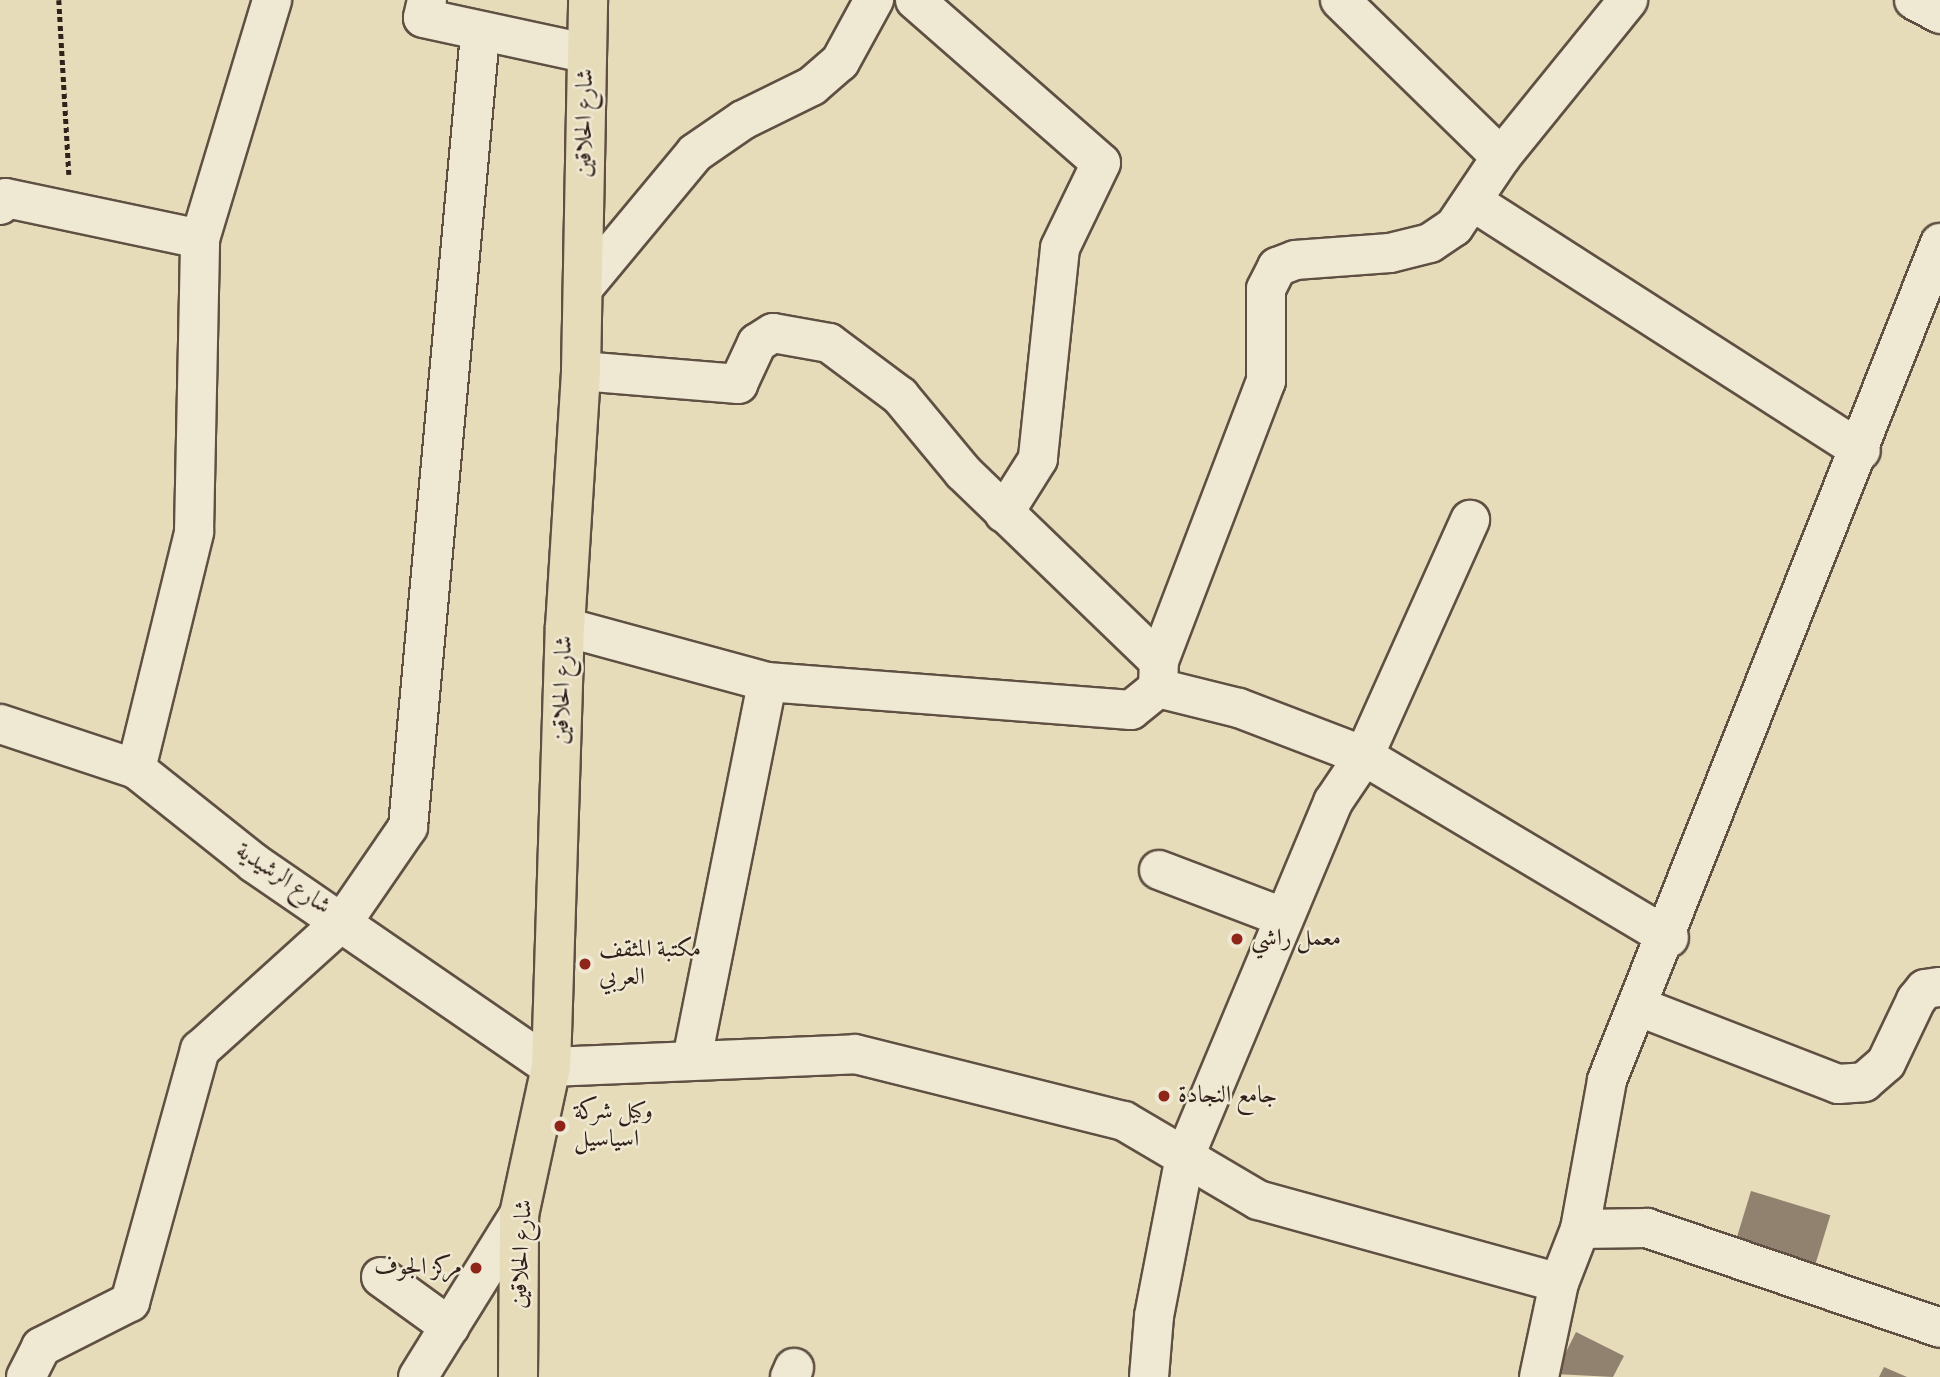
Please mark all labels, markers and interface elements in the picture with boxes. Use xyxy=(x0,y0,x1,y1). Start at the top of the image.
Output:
street label: شارع الحلاقين xyxy=(570,68,600,178)
street label: شارع الحلاقين xyxy=(547,635,579,745)
street label: شارع الرشيدية xyxy=(230,837,336,921)
place label: معمل راشي xyxy=(1251,925,1341,953)
marker: معمل راشي xyxy=(1229,931,1245,947)
place label: مكتبة المثقف العربي xyxy=(599,936,701,992)
marker: مكتبة المثقف العربي xyxy=(577,956,593,972)
place label: جامع النجادة xyxy=(1178,1082,1277,1110)
marker: جامع النجادة xyxy=(1156,1088,1172,1104)
place label: وكيل شركة اسياسيل xyxy=(574,1098,653,1154)
marker: وكيل شركة اسياسيل xyxy=(552,1118,568,1134)
street label: شارع الحلاقين xyxy=(505,1199,539,1309)
place label: مركز الجوف xyxy=(374,1254,462,1282)
marker: مركز الجوف xyxy=(468,1260,484,1276)

